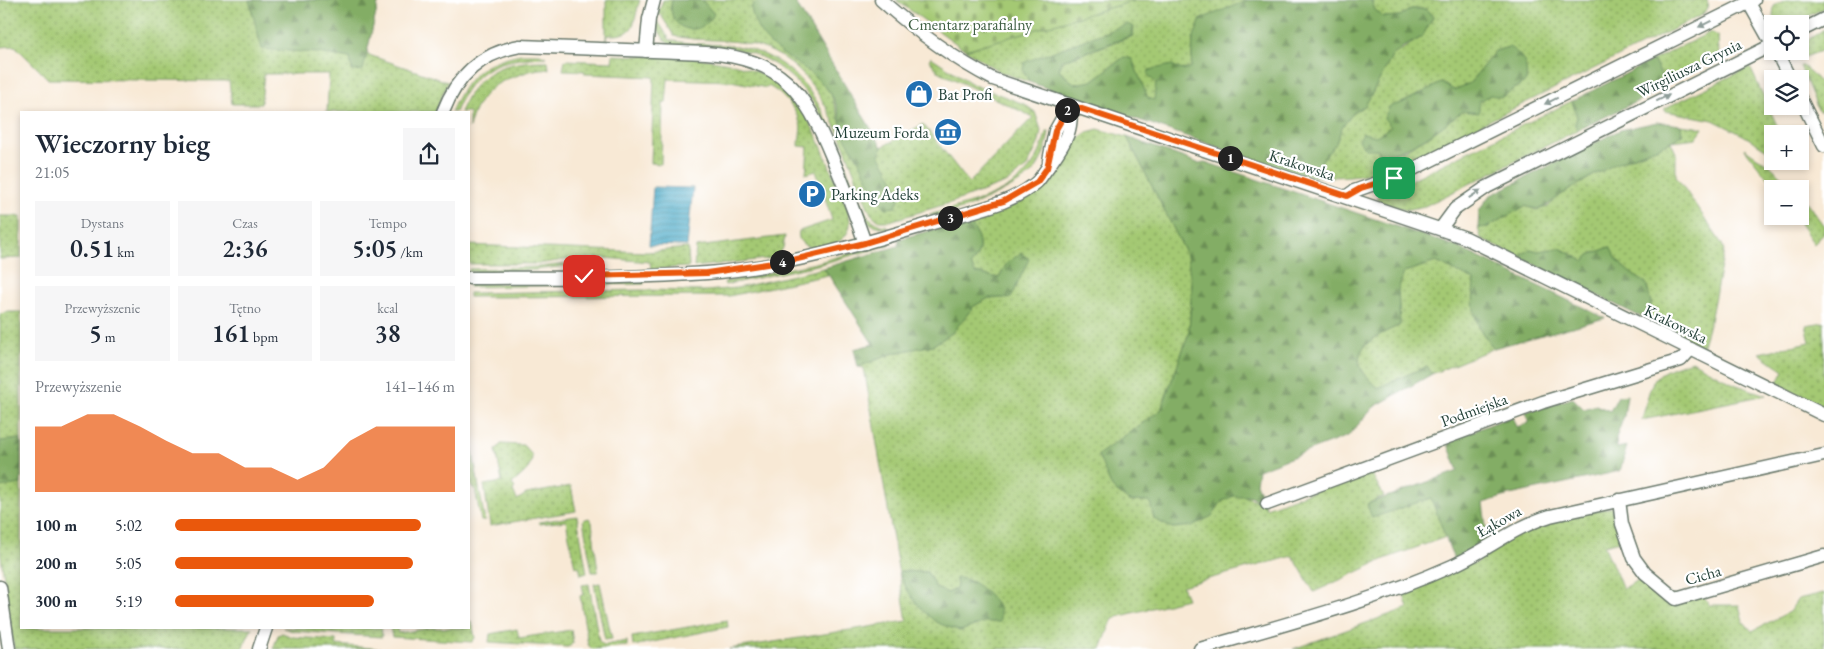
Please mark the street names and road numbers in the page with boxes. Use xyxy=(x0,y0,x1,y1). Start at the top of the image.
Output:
street label: Wirgiliusza Grynia xyxy=(1633,33,1745,102)
street label: Krakowska xyxy=(1267,145,1338,186)
street label: Krakowska xyxy=(1641,300,1712,349)
street label: Podmiejska xyxy=(1438,388,1511,432)
street label: Łąkowa xyxy=(1473,500,1526,542)
street label: Cicha xyxy=(1683,560,1724,590)

